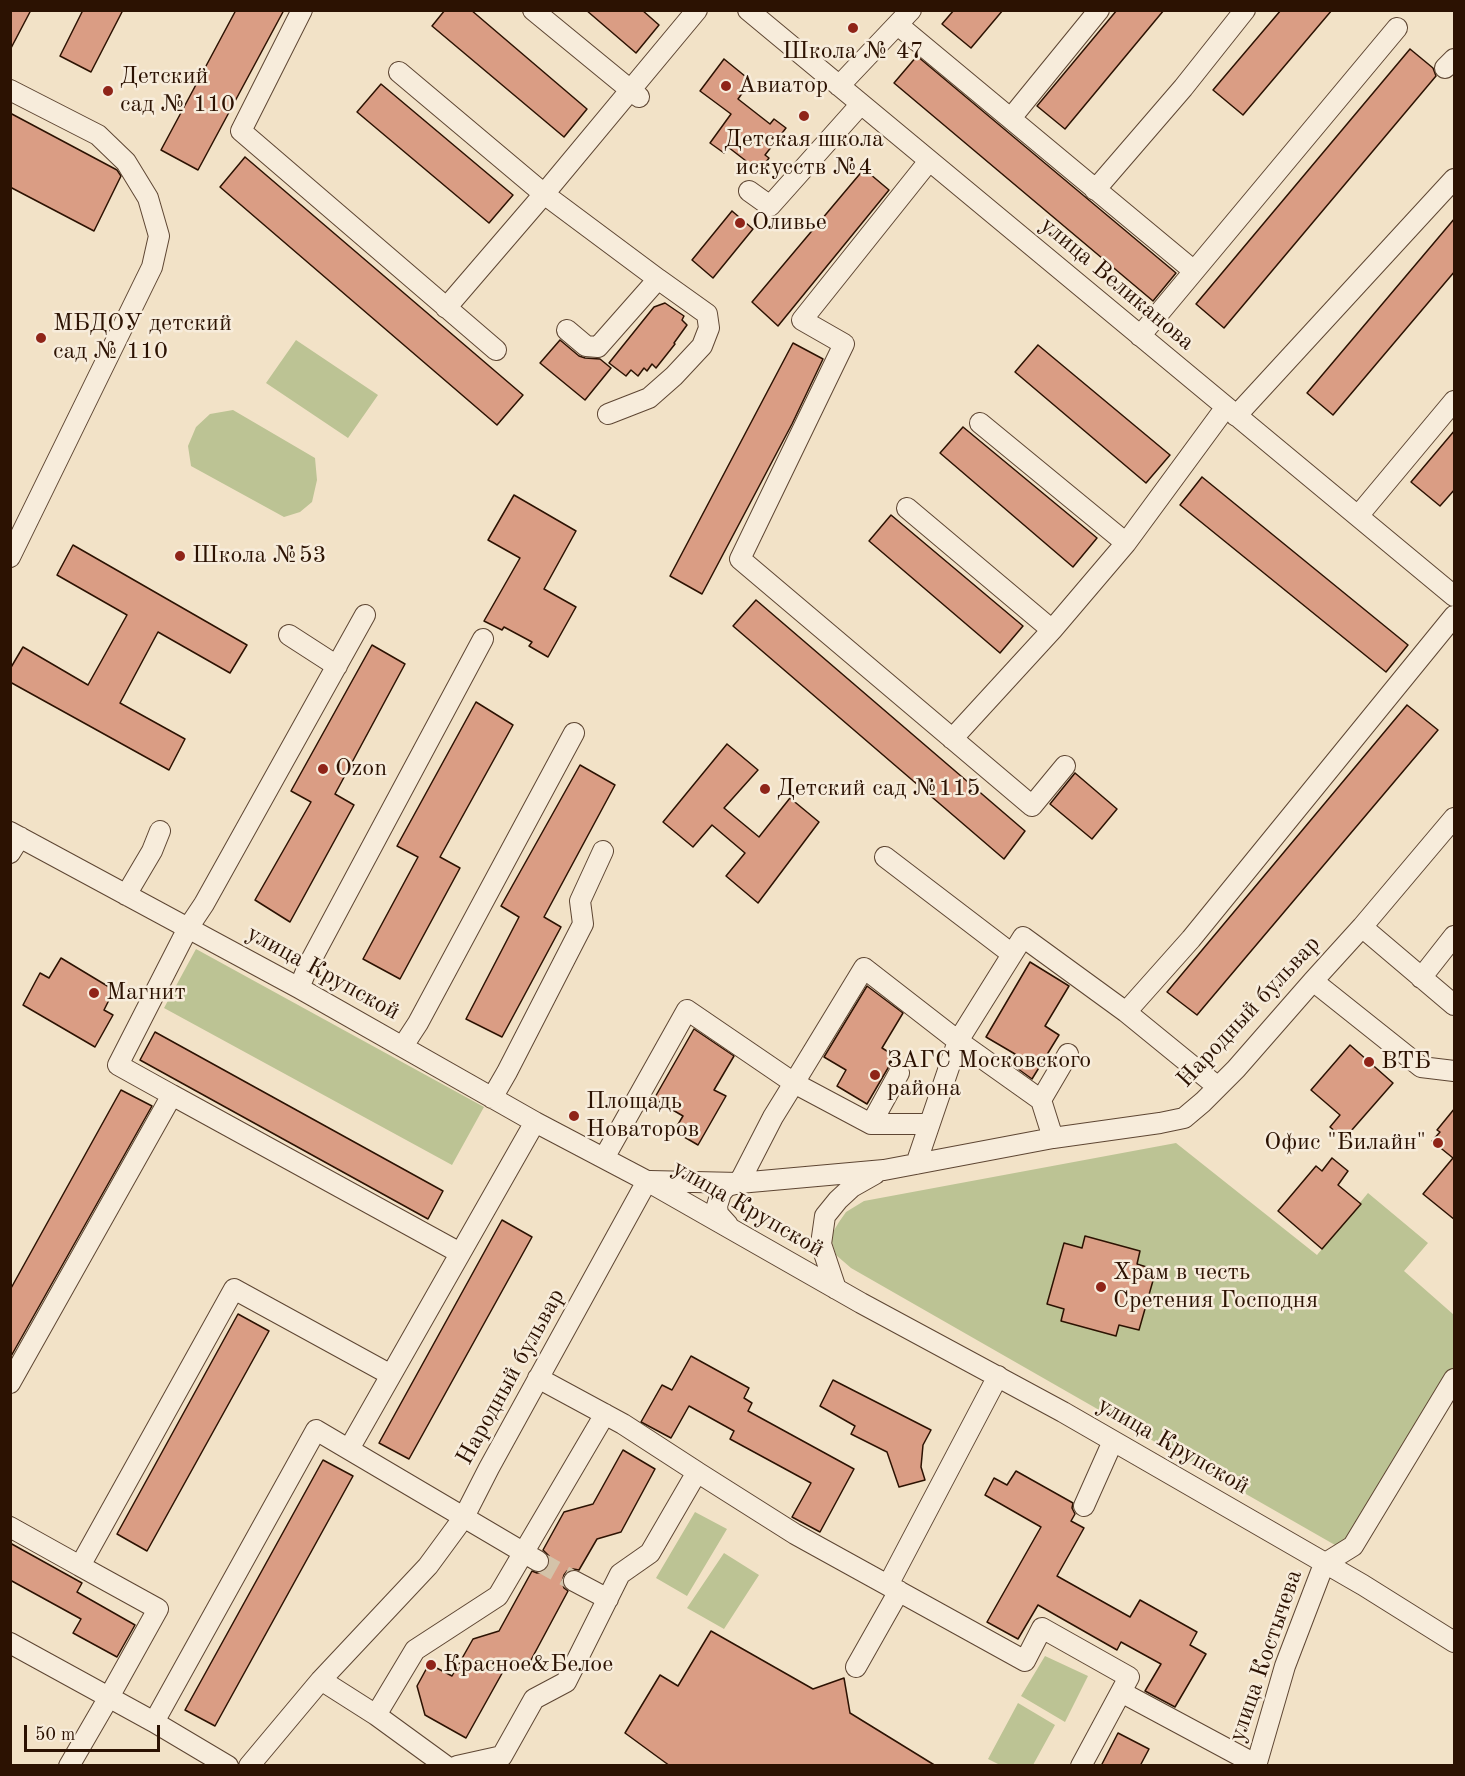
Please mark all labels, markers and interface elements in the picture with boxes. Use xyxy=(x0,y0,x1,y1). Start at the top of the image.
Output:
marker: Школа № 47 xyxy=(846,21,860,35)
place label: Школа № 47 xyxy=(782,38,924,66)
place label: Детский сад № 110 xyxy=(120,63,235,119)
place label: Авиатор xyxy=(738,72,828,100)
marker: Авиатор xyxy=(719,79,733,93)
marker: Детский сад № 110 xyxy=(101,84,115,98)
marker: Детская школа искусств №4 xyxy=(797,109,811,123)
place label: Детская школа искусств №4 xyxy=(724,126,884,182)
place label: Оливье xyxy=(752,209,827,237)
street label: улица Великанова xyxy=(1034,211,1200,357)
marker: Оливье xyxy=(733,216,747,230)
place label: МБДОУ детский сад № 110 xyxy=(53,310,232,366)
marker: МБДОУ детский сад № 110 xyxy=(34,331,48,345)
place label: Школа №53 xyxy=(192,542,327,570)
marker: Школа №53 xyxy=(173,549,187,563)
place label: Ozon xyxy=(335,755,387,783)
marker: Ozon xyxy=(316,762,330,776)
place label: Детский сад №115 xyxy=(777,775,980,803)
marker: Детский сад №115 xyxy=(758,782,772,796)
street label: улица Крупской xyxy=(241,919,405,1027)
street label: Народный бульвар xyxy=(1171,930,1327,1094)
place label: Магнит xyxy=(106,979,186,1007)
marker: Магнит xyxy=(87,986,101,1000)
place label: ЗАГС Московского района xyxy=(887,1047,1091,1103)
place label: ВТБ xyxy=(1381,1048,1431,1076)
marker: ВТБ xyxy=(1362,1055,1376,1069)
marker: ЗАГС Московского района xyxy=(868,1068,882,1082)
place label: Площадь Новаторов xyxy=(586,1088,699,1144)
marker: Площадь Новаторов xyxy=(567,1109,581,1123)
place label: Офис "Билайн" xyxy=(1264,1129,1426,1157)
marker: Офис "Билайн" xyxy=(1431,1136,1445,1150)
street label: улица Крупской xyxy=(667,1154,829,1264)
place label: Храм в честь Сретения Господня xyxy=(1113,1259,1318,1315)
marker: Храм в честь Сретения Господня xyxy=(1094,1280,1108,1294)
street label: Народный бульвар xyxy=(451,1284,571,1470)
street label: улица Крупской xyxy=(1092,1391,1254,1501)
street label: улица Костычева xyxy=(1223,1566,1309,1746)
place label: Красное&Белое xyxy=(443,1651,613,1679)
marker: Красное&Белое xyxy=(424,1658,438,1672)
scale bar xyxy=(27,1713,164,1751)
text: 50 m xyxy=(35,1726,75,1744)

